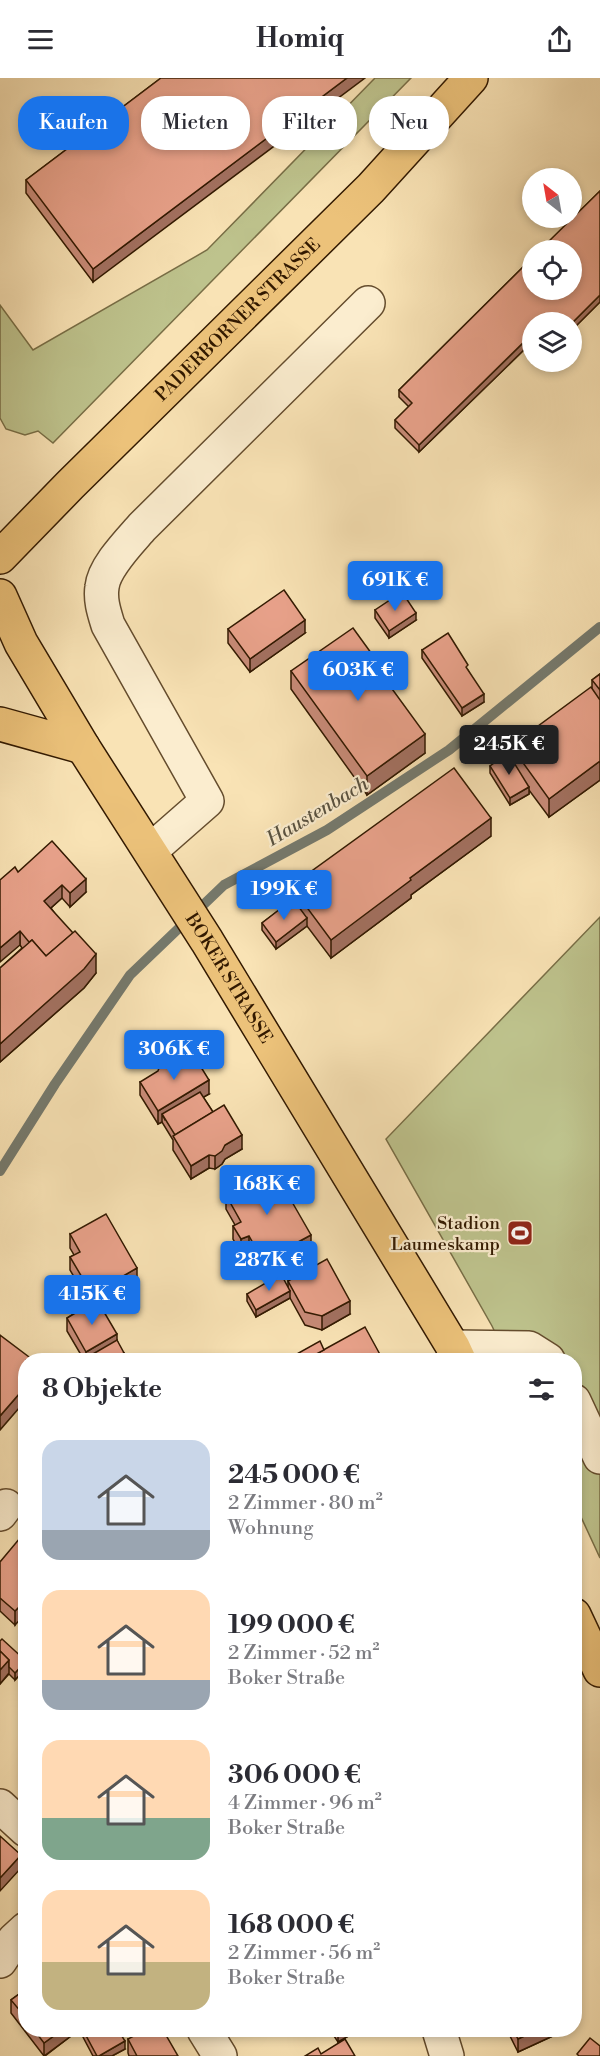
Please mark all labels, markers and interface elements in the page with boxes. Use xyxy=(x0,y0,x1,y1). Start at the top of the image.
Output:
text: Homiq xyxy=(256,22,344,56)
icon: menu xyxy=(24,23,57,56)
icon: share xyxy=(543,23,576,56)
chip: Kaufen xyxy=(18,96,129,150)
chip: Mieten xyxy=(141,96,250,150)
chip: Filter xyxy=(262,96,357,150)
chip: Neu xyxy=(369,96,449,150)
north arrow xyxy=(522,168,582,228)
map controls xyxy=(522,168,582,372)
street label: PADERBORNER STRASSE xyxy=(150,233,326,407)
button: locate xyxy=(522,240,582,300)
button: layers xyxy=(522,312,582,372)
pin: 691K € xyxy=(346,561,444,612)
text: 691K € xyxy=(362,568,428,593)
pin: 603K € xyxy=(309,651,407,702)
text: 603K € xyxy=(322,658,394,683)
pin: 245K € xyxy=(460,725,558,776)
text: 245K € xyxy=(474,732,544,757)
water label: Haustenbach xyxy=(261,772,374,853)
pin: 199K € xyxy=(235,870,333,921)
text: 199K € xyxy=(251,877,317,902)
street label: BOKER STRASSE xyxy=(180,908,277,1048)
pin: 306K € xyxy=(125,1030,223,1081)
text: 306K € xyxy=(138,1037,210,1062)
pin: 168K € xyxy=(218,1165,316,1216)
text: 168K € xyxy=(234,1172,300,1197)
place label: Stadion Laumeskamp xyxy=(391,1212,500,1256)
sports icon: Stadion Laumeskamp xyxy=(505,1218,535,1248)
pin: 287K € xyxy=(220,1241,318,1292)
text: 287K € xyxy=(234,1248,304,1273)
pin: 415K € xyxy=(43,1275,141,1326)
text: 415K € xyxy=(58,1282,126,1307)
text: 8 Objekte xyxy=(42,1373,162,1405)
icon: filters xyxy=(525,1373,558,1406)
text: 245 000 € xyxy=(228,1459,360,1491)
icon: home xyxy=(90,1464,162,1536)
text: 2 Zimmer · 80 m² xyxy=(228,1491,383,1516)
text: Wohnung xyxy=(228,1516,314,1541)
text: 199 000 € xyxy=(228,1609,355,1641)
icon: home xyxy=(90,1614,162,1686)
text: 2 Zimmer · 52 m² xyxy=(228,1641,380,1666)
text: Boker Straße xyxy=(228,1666,345,1691)
text: 306 000 € xyxy=(228,1759,361,1791)
icon: home xyxy=(90,1764,162,1836)
text: 4 Zimmer · 96 m² xyxy=(228,1791,382,1816)
text: Boker Straße xyxy=(228,1816,345,1841)
text: 168 000 € xyxy=(228,1909,354,1941)
icon: home xyxy=(90,1914,162,1986)
text: 2 Zimmer · 56 m² xyxy=(228,1941,380,1966)
text: Boker Straße xyxy=(228,1966,345,1991)

